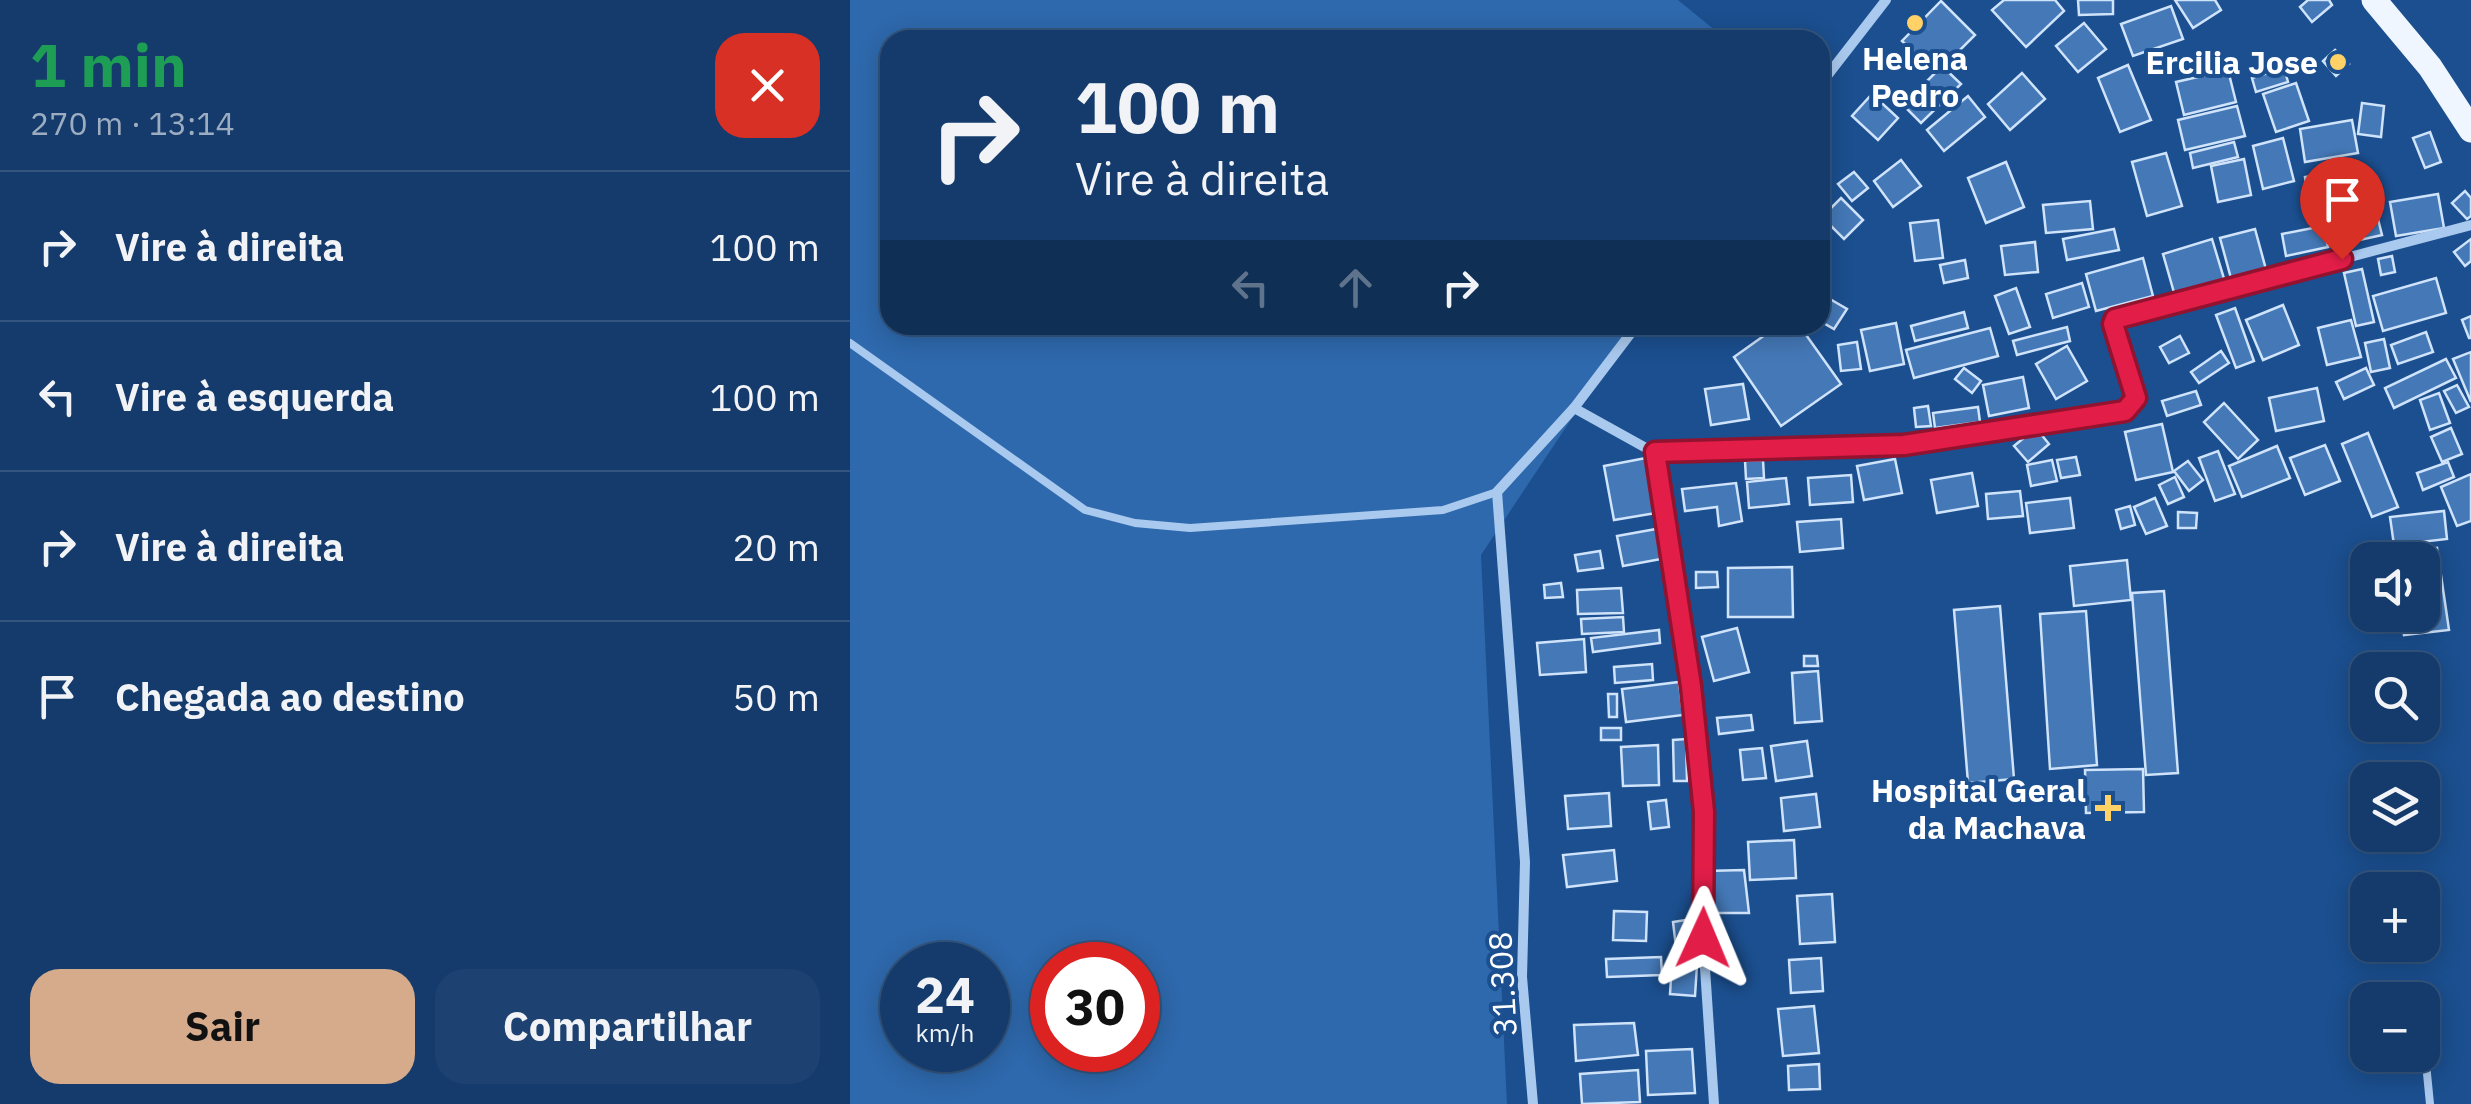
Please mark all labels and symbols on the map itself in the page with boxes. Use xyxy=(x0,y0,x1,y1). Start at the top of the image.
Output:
marker: Helena Pedro xyxy=(1904,12,1926,34)
place label: Helena Pedro xyxy=(1862,37,1968,116)
place label: Ercilia Jose xyxy=(2145,41,2318,83)
marker: Ercilia Jose xyxy=(2327,51,2349,73)
pin xyxy=(2300,157,2385,260)
place label: Hospital Geral da Machava xyxy=(1871,769,2086,848)
marker: Hospital Geral da Machava xyxy=(2095,795,2121,821)
position arrow xyxy=(1651,886,1755,990)
street label: 31.308 xyxy=(1478,931,1526,1037)
speed limit sign: 30 xyxy=(1030,942,1160,1072)

